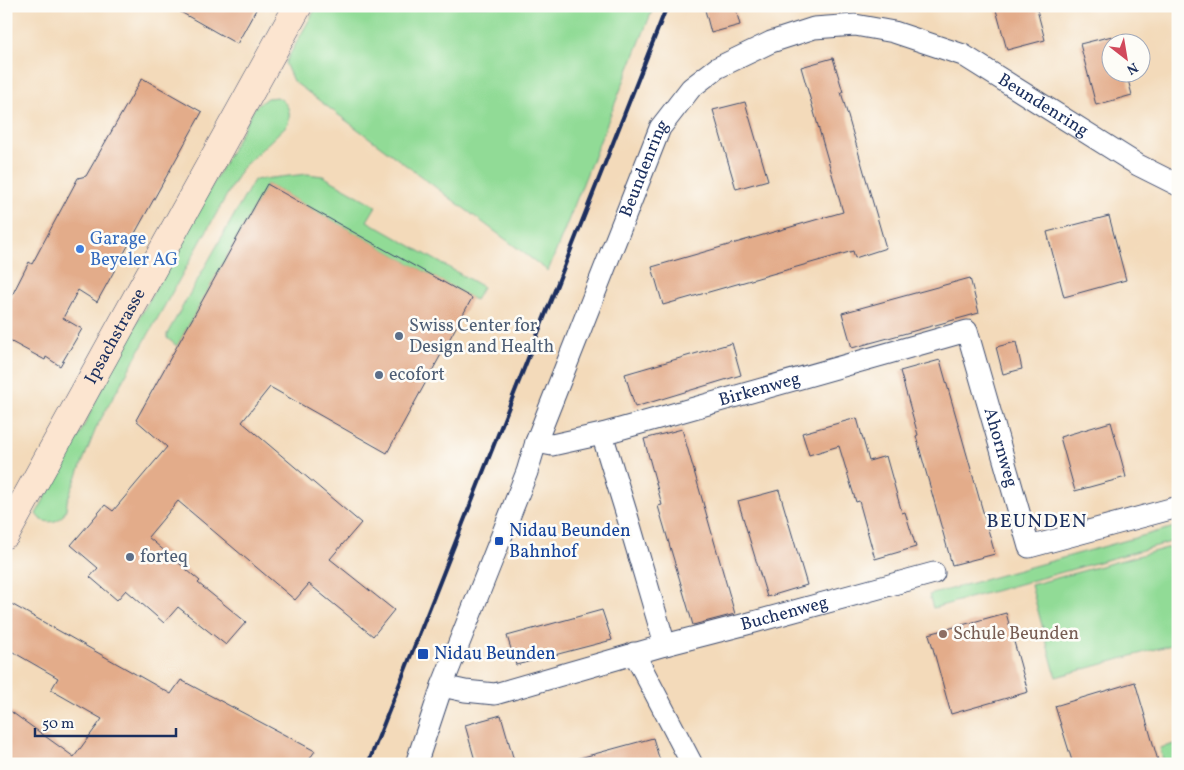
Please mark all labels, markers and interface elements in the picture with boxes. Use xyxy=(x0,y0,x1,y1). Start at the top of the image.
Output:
north arrow xyxy=(1102,32,1152,82)
text: N xyxy=(1123,57,1141,79)
street label: Beundenring xyxy=(993,67,1093,143)
street label: Beundenring xyxy=(614,114,675,221)
place label: Garage Beyeler AG xyxy=(90,227,178,273)
marker: Garage Beyeler AG xyxy=(74,243,86,255)
street label: Ipsachstrasse xyxy=(79,284,152,389)
place label: Swiss Center for Design and Health xyxy=(409,314,555,360)
marker: Swiss Center for Design and Health xyxy=(393,330,405,342)
place label: ecofort xyxy=(389,363,445,388)
street label: Birkenweg xyxy=(716,366,803,413)
marker: ecofort xyxy=(373,369,385,381)
street label: Ahornweg xyxy=(977,405,1024,490)
district label: BEUNDEN xyxy=(986,508,1088,536)
place label: Nidau Beunden Bahnhof xyxy=(509,519,631,565)
marker: Nidau Beunden Bahnhof xyxy=(493,535,505,547)
place label: forteq xyxy=(140,545,188,570)
marker: forteq xyxy=(124,551,136,563)
street label: Buchenweg xyxy=(738,590,831,637)
place label: Schule Beunden xyxy=(953,622,1079,647)
marker: Schule Beunden xyxy=(937,628,949,640)
place label: Nidau Beunden xyxy=(434,642,556,667)
marker: Nidau Beunden xyxy=(416,647,430,661)
scale bar xyxy=(35,705,176,737)
text: 50 m xyxy=(42,714,74,735)

